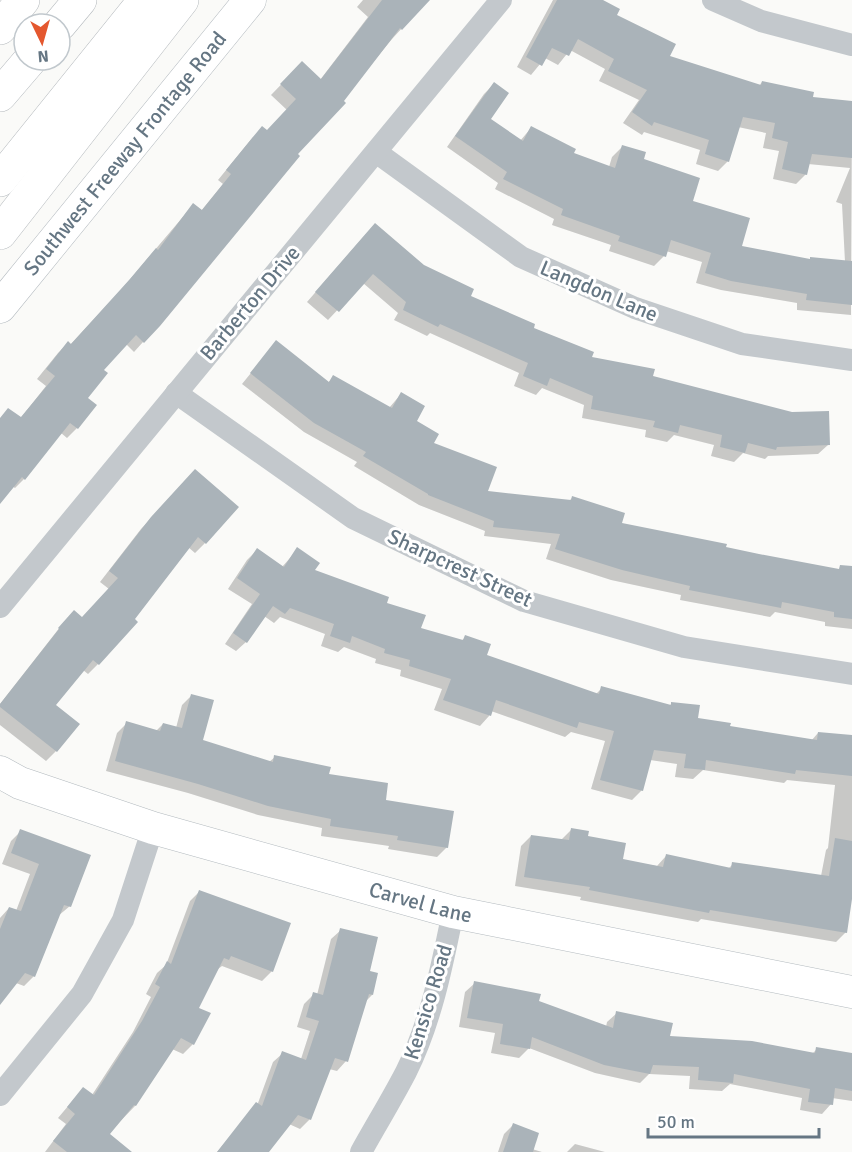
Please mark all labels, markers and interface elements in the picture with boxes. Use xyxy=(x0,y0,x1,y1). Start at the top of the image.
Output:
north arrow xyxy=(12,12,72,72)
street label: Southwest Freeway Frontage Road xyxy=(18,26,232,281)
text: N xyxy=(37,45,50,66)
street label: Barberton Drive xyxy=(194,240,306,366)
street label: Langdon Lane xyxy=(536,255,662,327)
street label: Sharpcrest Street xyxy=(384,523,536,613)
street label: Carvel Lane xyxy=(366,876,474,928)
street label: Kensico Road xyxy=(398,941,458,1063)
scale bar xyxy=(648,1101,819,1139)
text: 50 m xyxy=(657,1111,695,1133)

